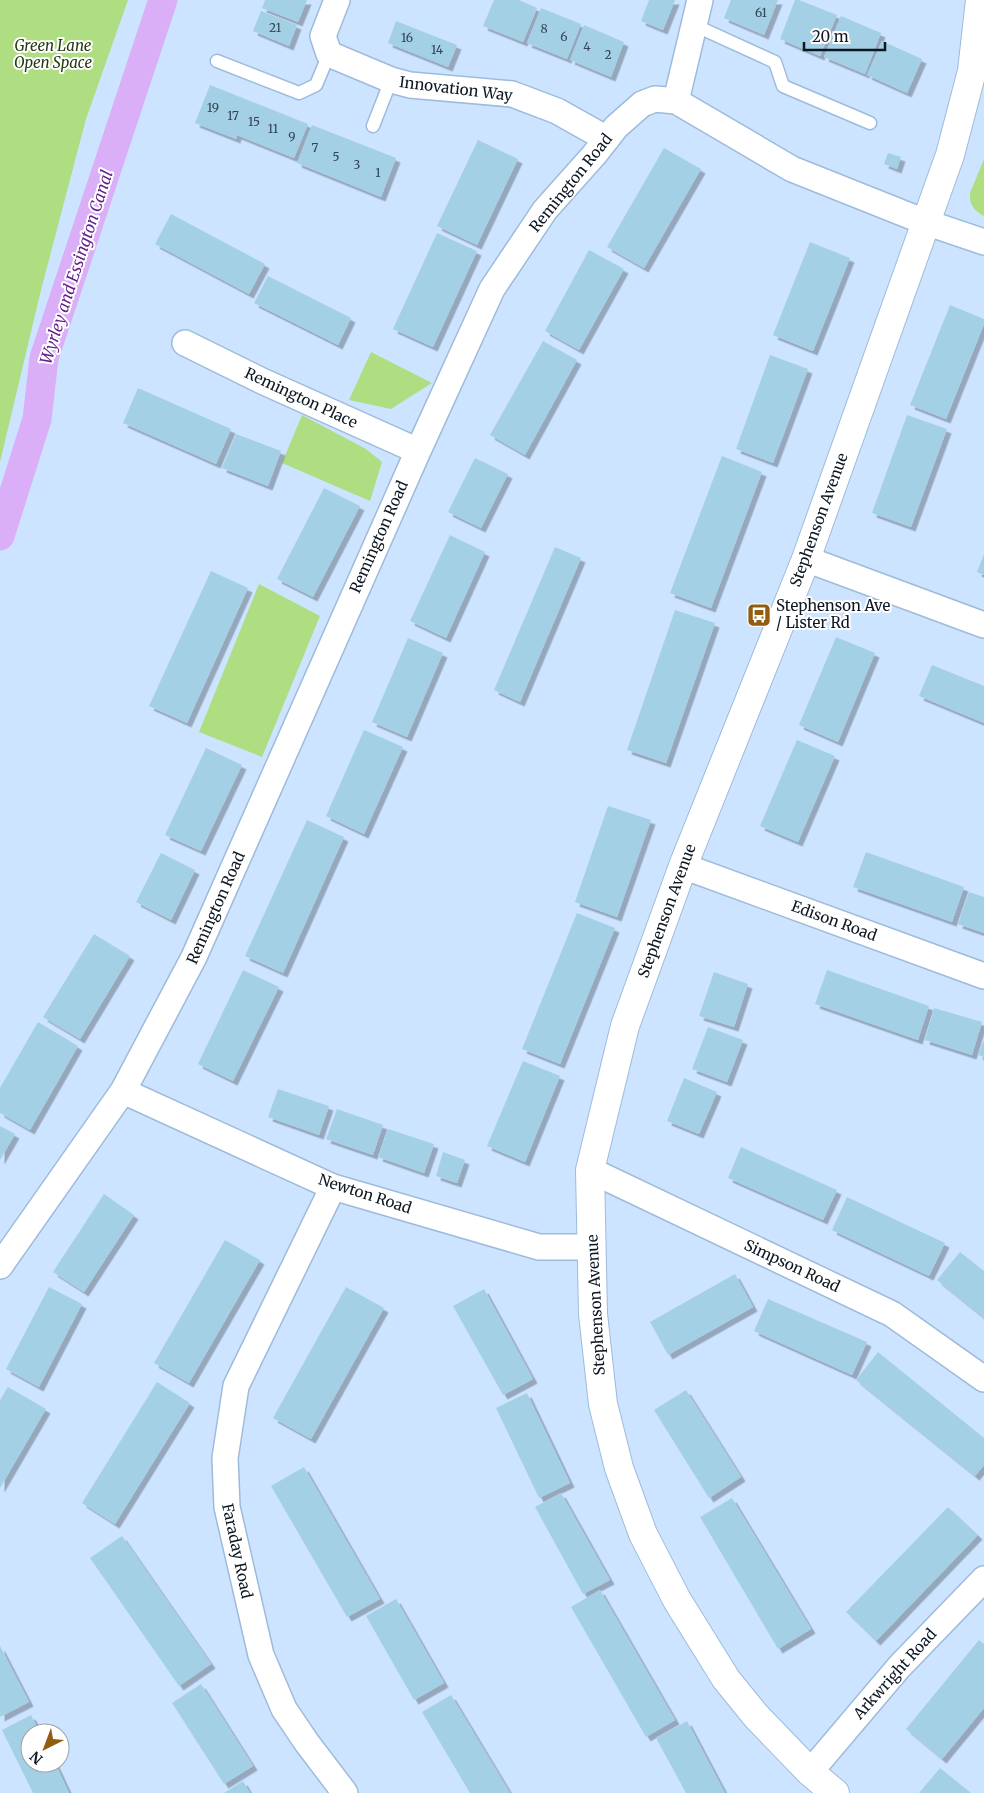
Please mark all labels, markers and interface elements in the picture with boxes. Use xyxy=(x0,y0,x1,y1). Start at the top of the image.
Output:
house number: 61 xyxy=(755,5,767,20)
house number: 21 xyxy=(269,20,282,35)
scale bar xyxy=(804,20,885,52)
house number: 8 xyxy=(540,21,548,36)
text: 20 m xyxy=(812,27,849,46)
house number: 6 xyxy=(560,29,568,44)
house number: 16 xyxy=(401,30,413,45)
park label: Green Lane Open Space xyxy=(14,36,92,72)
house number: 4 xyxy=(583,39,591,54)
house number: 14 xyxy=(431,42,444,57)
house number: 2 xyxy=(604,47,612,62)
street label: Innovation Way xyxy=(398,72,514,105)
house number: 19 xyxy=(207,100,219,115)
house number: 17 xyxy=(227,108,239,123)
house number: 15 xyxy=(248,114,260,129)
house number: 11 xyxy=(268,121,279,136)
house number: 9 xyxy=(288,129,296,144)
street label: Remington Road xyxy=(525,130,616,236)
house number: 7 xyxy=(312,140,319,155)
house number: 5 xyxy=(332,149,340,164)
house number: 3 xyxy=(354,157,361,172)
house number: 1 xyxy=(375,165,381,180)
water label: Wyrley and Essington Canal xyxy=(35,167,117,366)
street label: Remington Place xyxy=(242,363,361,432)
street label: Stephenson Avenue xyxy=(785,450,852,589)
street label: Remington Road xyxy=(345,478,412,596)
place label: Stephenson Ave / Lister Rd xyxy=(776,596,890,632)
bus stop icon: Stephenson Ave / Lister Rd xyxy=(746,602,772,628)
street label: Stephenson Avenue xyxy=(633,841,700,980)
street label: Remington Road xyxy=(182,849,249,967)
street label: Edison Road xyxy=(789,896,880,945)
street label: Newton Road xyxy=(316,1170,414,1217)
street label: Stephenson Avenue xyxy=(582,1234,609,1376)
street label: Simpson Road xyxy=(741,1235,843,1296)
street label: Faraday Road xyxy=(218,1502,257,1600)
street label: Arkwright Road xyxy=(848,1625,940,1724)
north arrow xyxy=(20,1723,70,1773)
text: N xyxy=(26,1747,46,1768)

